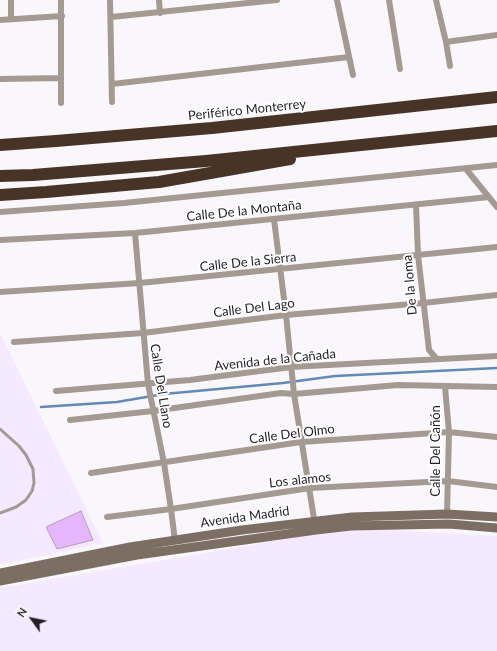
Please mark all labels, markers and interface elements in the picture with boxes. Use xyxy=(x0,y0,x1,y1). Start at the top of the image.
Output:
street label: Periférico Monterrey xyxy=(187,96,307,124)
street label: Calle De la Montaña xyxy=(186,197,302,225)
street label: Calle De la Sierra xyxy=(199,249,297,275)
street label: De la loma xyxy=(400,254,420,316)
street label: Calle Del Lago xyxy=(213,295,295,321)
street label: Calle Del Llano xyxy=(147,343,175,429)
street label: Avenida de la Cañada xyxy=(213,346,337,374)
street label: Calle Del Cañón xyxy=(428,405,444,497)
street label: Calle Del Olmo xyxy=(248,421,336,447)
street label: Los alamos xyxy=(268,469,332,491)
street label: Avenida Madrid xyxy=(199,503,291,531)
north arrow xyxy=(12,599,52,639)
text: N xyxy=(14,605,29,619)

